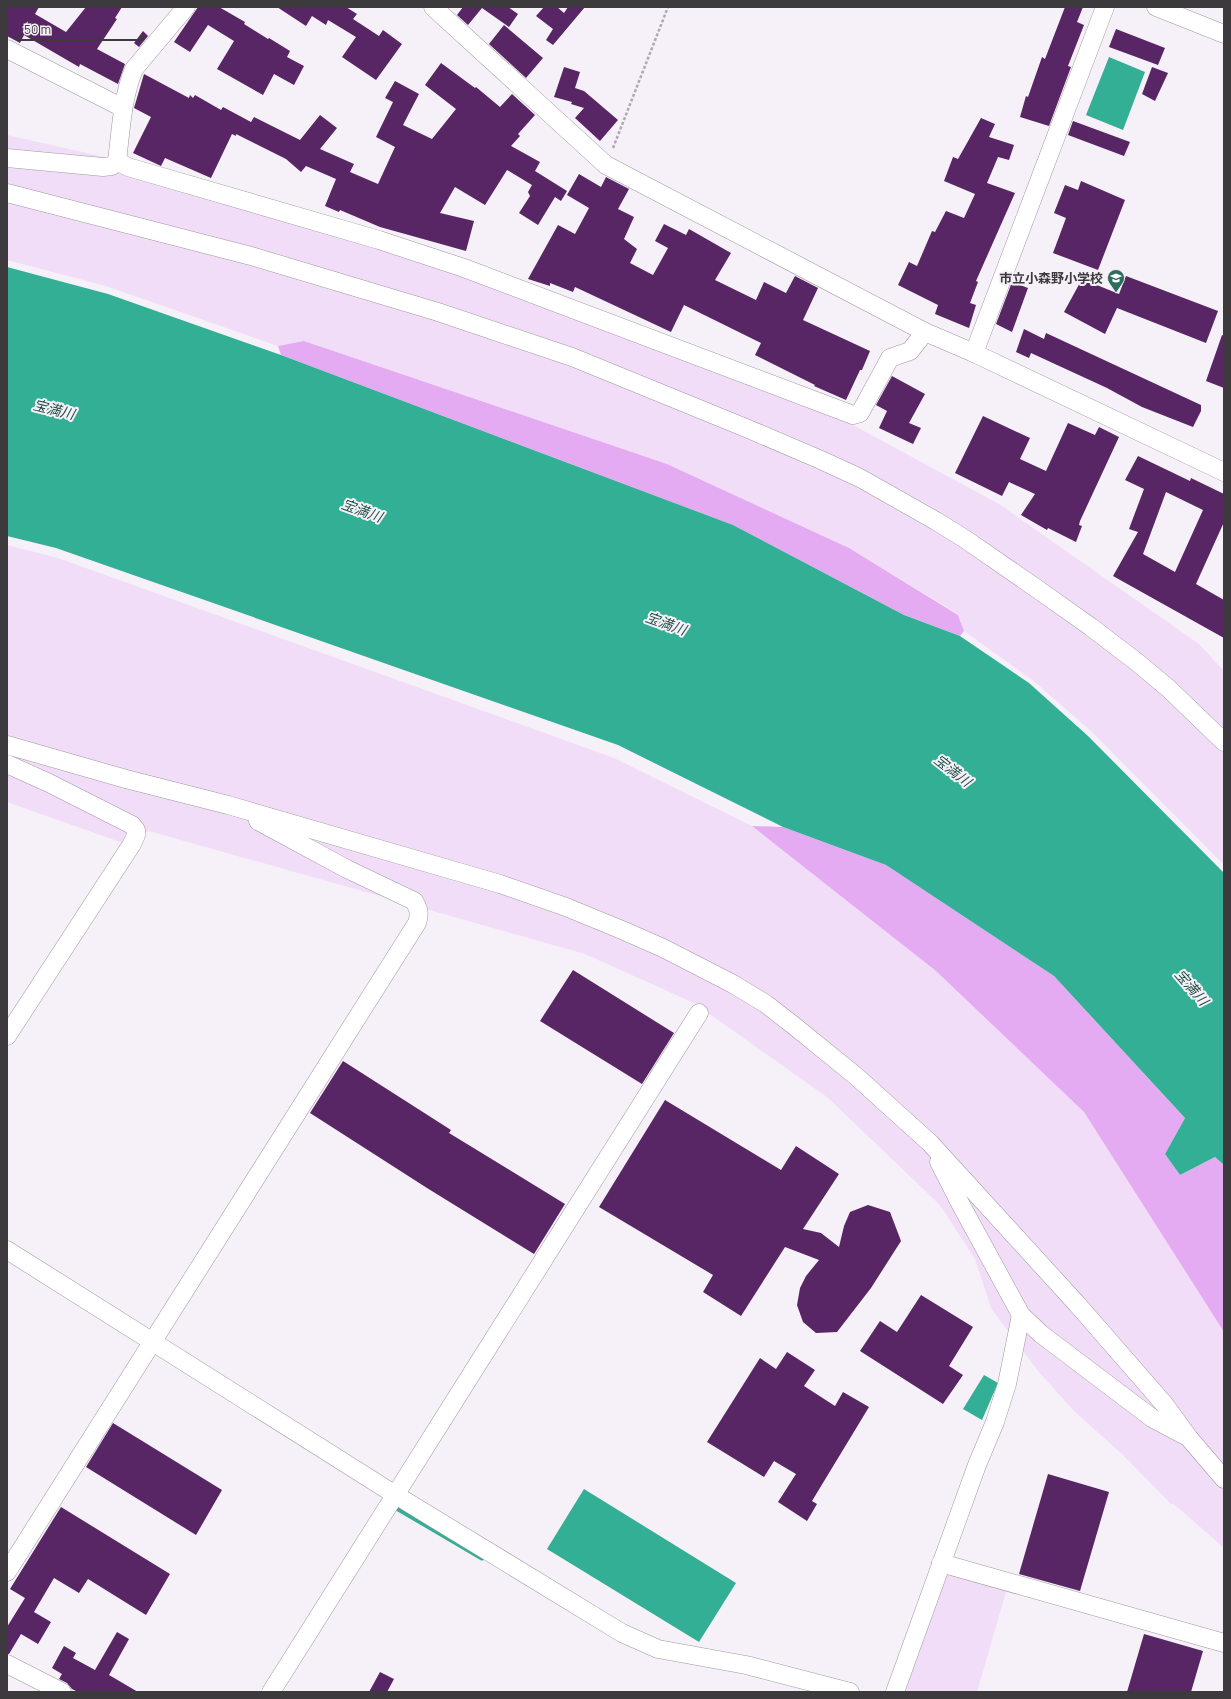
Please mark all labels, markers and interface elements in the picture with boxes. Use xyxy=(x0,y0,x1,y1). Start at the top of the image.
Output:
scale bar xyxy=(18,16,143,42)
text: 50 m xyxy=(24,21,51,38)
school or university icon: 市立小森野小学校 xyxy=(1106,268,1126,293)
place label: 市立小森野小学校 xyxy=(999,269,1103,287)
water label: 宝満川 xyxy=(31,395,79,424)
water label: 宝満川 xyxy=(339,494,387,527)
water label: 宝満川 xyxy=(643,607,691,640)
water label: 宝満川 xyxy=(931,750,977,792)
water label: 宝満川 xyxy=(1171,965,1214,1011)

